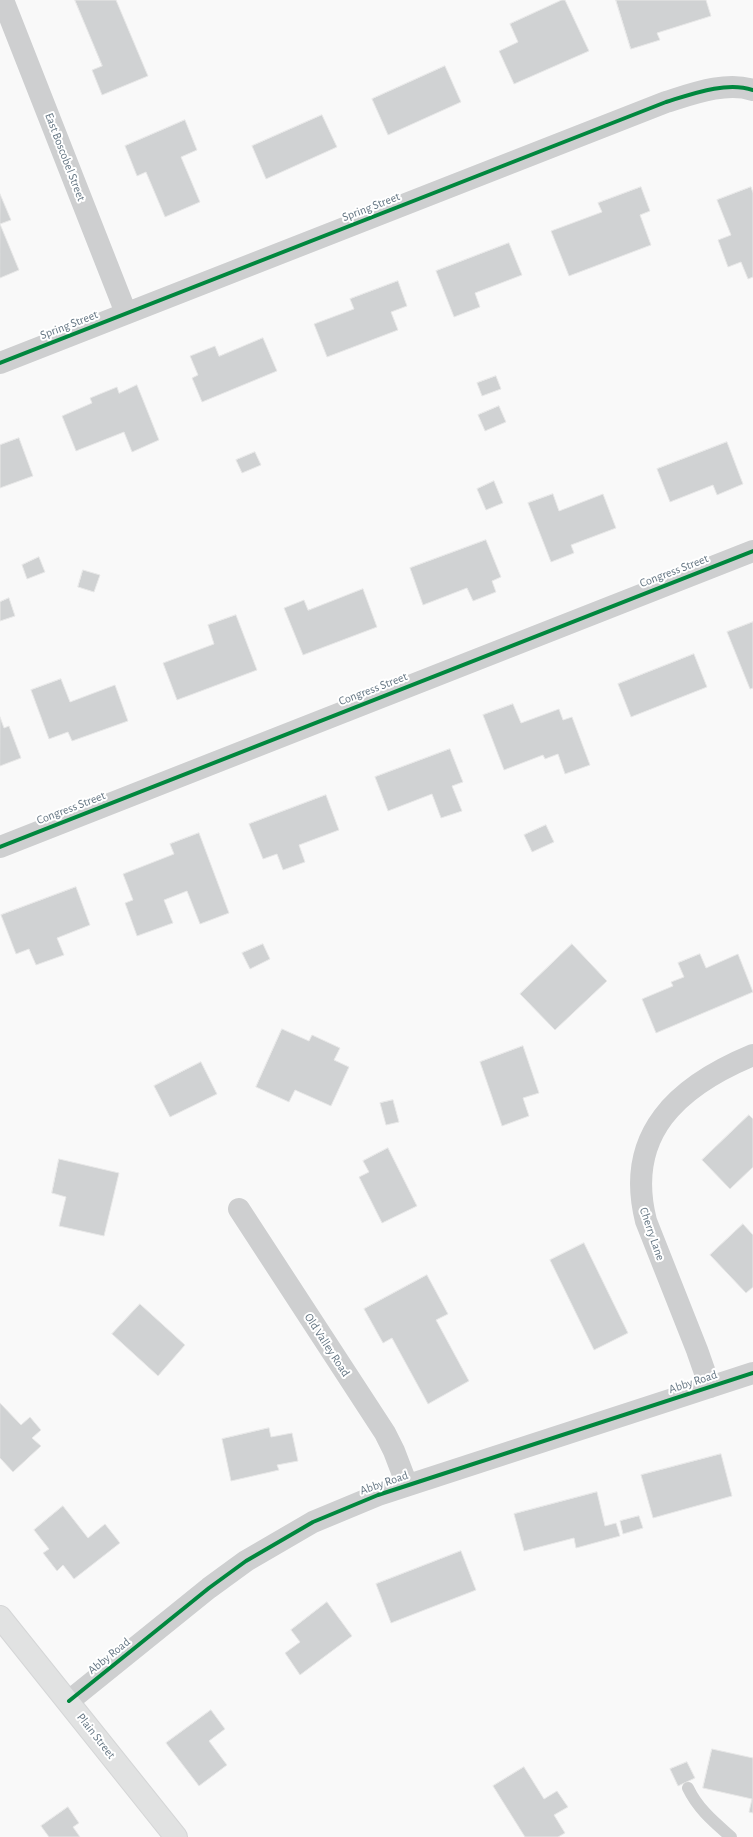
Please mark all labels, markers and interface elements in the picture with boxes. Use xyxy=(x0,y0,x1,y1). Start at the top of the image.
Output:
street label: East Boscobel Street xyxy=(42,111,88,203)
street label: Spring Street xyxy=(340,189,402,225)
street label: Spring Street xyxy=(38,307,100,343)
street label: Congress Street xyxy=(638,551,710,591)
street label: Congress Street xyxy=(337,669,409,709)
street label: Congress Street xyxy=(35,788,107,828)
street label: Cherry Lane xyxy=(636,1206,668,1262)
street label: Old Valley Road xyxy=(301,1311,353,1379)
street label: Abby Road xyxy=(667,1367,719,1397)
street label: Abby Road xyxy=(358,1468,410,1498)
street label: Abby Road xyxy=(85,1635,133,1677)
street label: Plain Street xyxy=(74,1710,118,1762)

